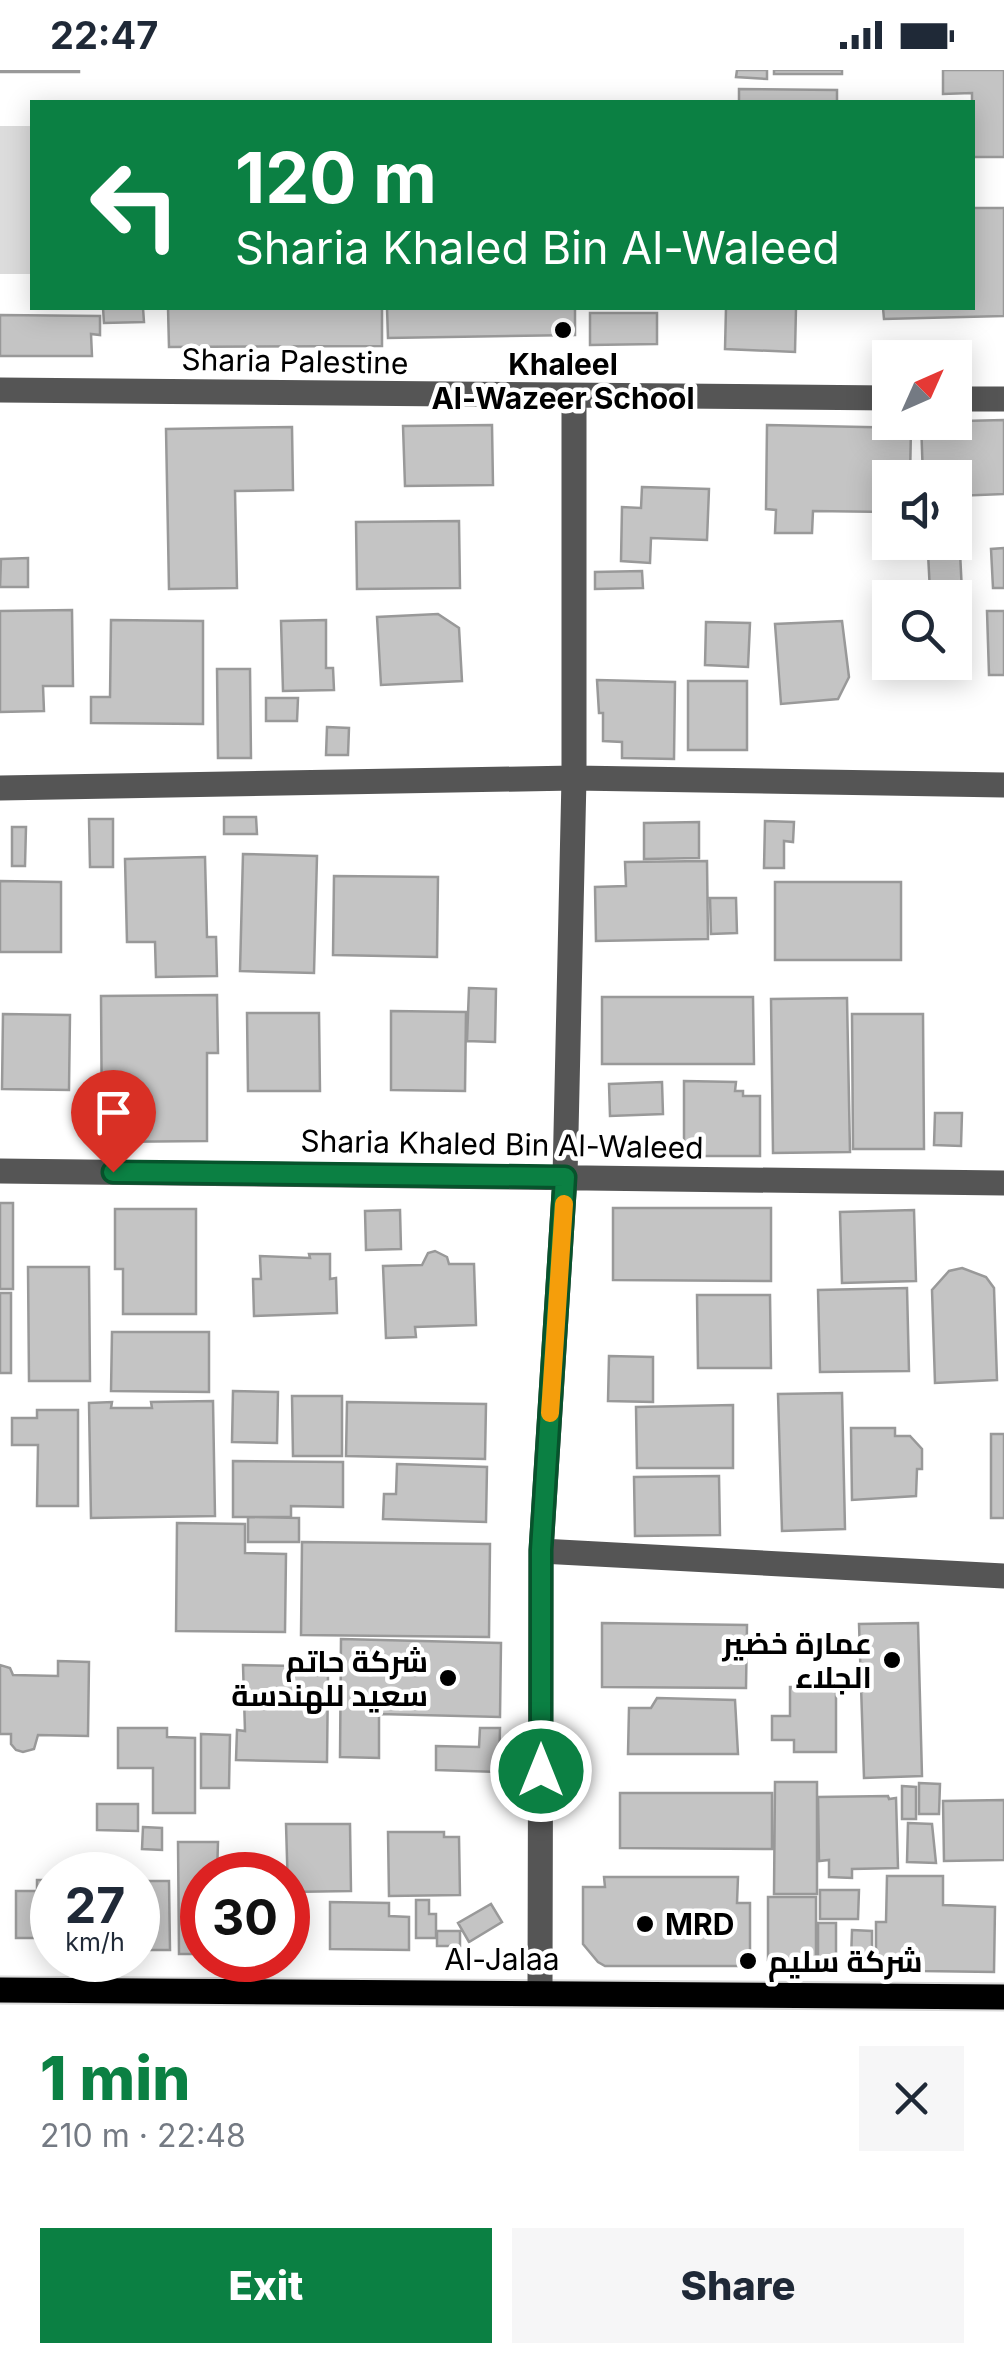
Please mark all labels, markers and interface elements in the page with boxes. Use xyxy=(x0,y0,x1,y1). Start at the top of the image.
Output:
text: 22:47 xyxy=(50,12,158,58)
text: 120 m xyxy=(235,135,437,220)
icon: left xyxy=(70,140,200,270)
text: Sharia Khaled Bin Al-Waleed xyxy=(235,220,840,275)
marker: Khaleel Al-Wazeer School xyxy=(552,319,574,341)
north arrow xyxy=(872,340,972,440)
map controls xyxy=(872,340,972,680)
street label: Sharia Palestine xyxy=(181,341,409,381)
place label: Khaleel Al-Wazeer School xyxy=(431,346,695,416)
button: sound xyxy=(872,460,972,560)
button: search xyxy=(872,580,972,680)
pin xyxy=(71,1070,156,1173)
icon: arrive xyxy=(86,1085,141,1140)
street label: Sharia Khaled Bin Al-Waleed xyxy=(300,1122,704,1166)
place label: عمارة خضير الجلاء xyxy=(721,1625,872,1695)
place label: شركة حاتم سعيد للهندسة xyxy=(231,1643,428,1714)
marker: عمارة خضير الجلاء xyxy=(881,1649,903,1671)
marker: شركة حاتم سعيد للهندسة xyxy=(437,1667,459,1689)
position arrow xyxy=(489,1719,593,1823)
speed limit sign: 30 xyxy=(180,1852,310,1982)
text: 27 xyxy=(65,1875,125,1935)
place label: MRD xyxy=(665,1906,734,1942)
marker: MRD xyxy=(634,1913,656,1935)
text: km/h xyxy=(65,1927,125,1957)
street label: Al-Jalaa xyxy=(444,1941,560,1977)
place label: شركة سليم xyxy=(768,1943,923,1982)
marker: شركة سليم xyxy=(737,1950,759,1972)
text: 1 min xyxy=(40,2042,190,2114)
button: close xyxy=(859,2046,964,2151)
text: 210 m · 22:48 xyxy=(40,2116,246,2155)
button: Exit xyxy=(40,2228,492,2343)
button: Share xyxy=(512,2228,964,2343)

